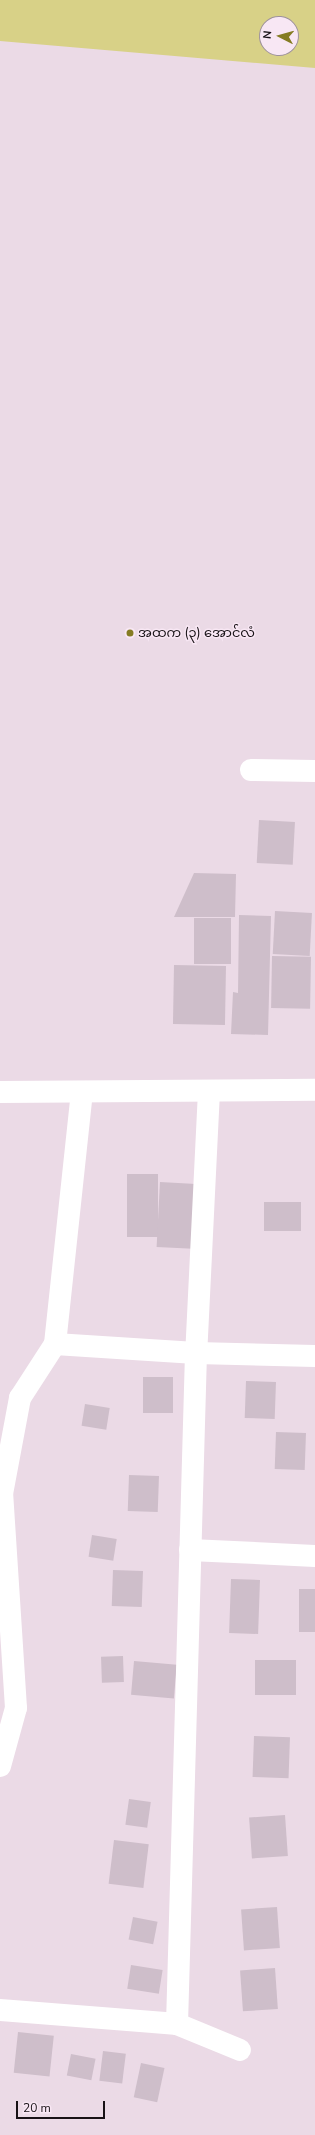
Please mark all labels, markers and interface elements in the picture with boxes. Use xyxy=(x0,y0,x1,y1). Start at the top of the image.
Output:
north arrow xyxy=(259,16,299,56)
text: N xyxy=(260,30,275,40)
place label: အထက (၃) အောင်လံ xyxy=(138,625,255,641)
marker: အထက (၃) အောင်လံ xyxy=(125,628,135,638)
scale bar xyxy=(18,2093,107,2119)
text: 20 m xyxy=(23,2100,51,2116)

